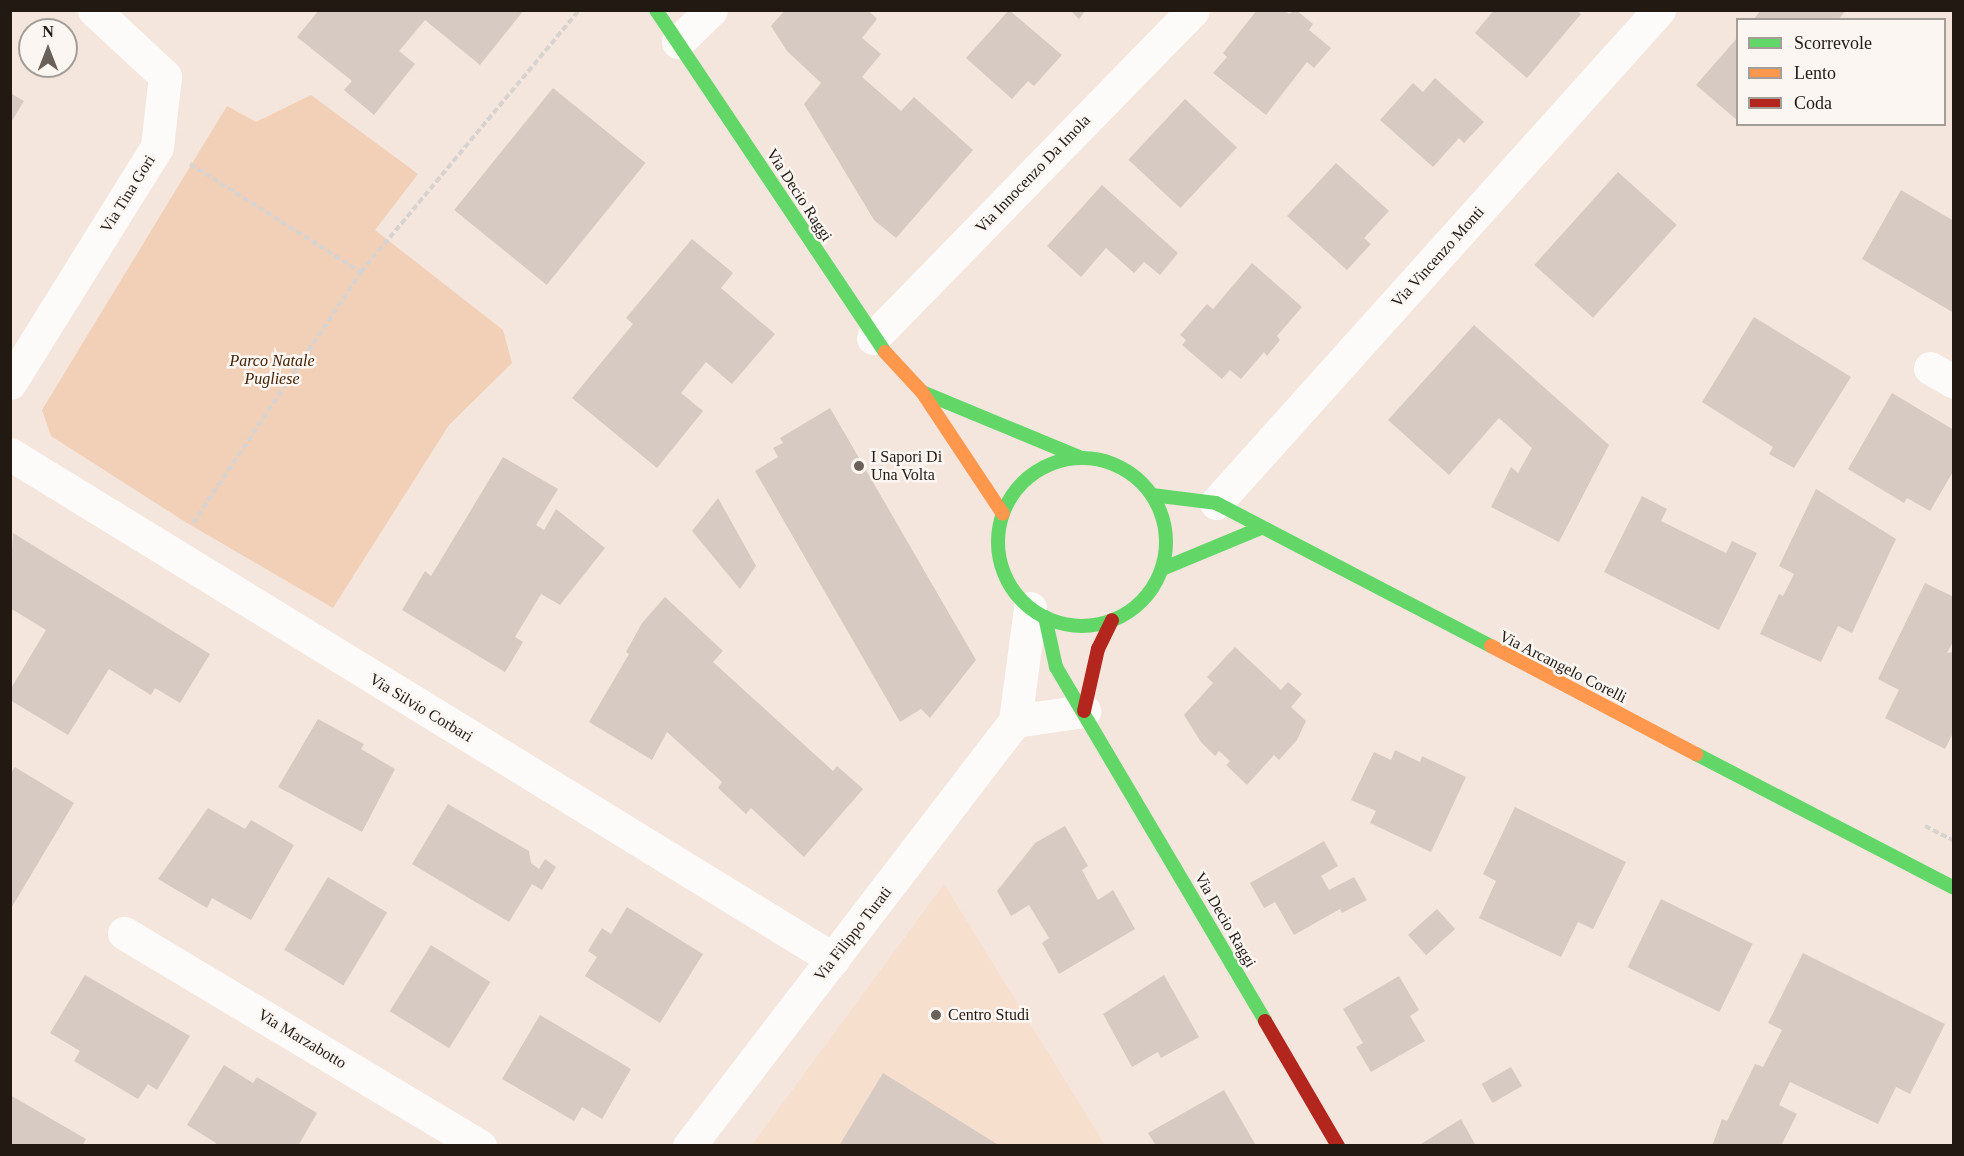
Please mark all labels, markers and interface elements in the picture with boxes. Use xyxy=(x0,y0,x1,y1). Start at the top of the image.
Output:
north arrow xyxy=(18,18,78,78)
legend xyxy=(1736,18,1946,126)
text: N xyxy=(42,23,54,40)
text: Scorrevole xyxy=(1794,33,1872,53)
text: Lento xyxy=(1794,63,1836,83)
text: Coda xyxy=(1794,93,1832,113)
street label: Via Innocenzo Da Imola xyxy=(972,111,1094,237)
street label: Via Decio Raggi xyxy=(762,145,836,245)
street label: Via Tina Gori xyxy=(96,152,160,236)
street label: Via Vincenzo Monti xyxy=(1388,202,1488,312)
park label: Parco Natale Pugliese xyxy=(229,351,315,389)
place label: I Sapori Di Una Volta xyxy=(871,447,942,485)
marker: I Sapori Di Una Volta xyxy=(852,459,866,473)
street label: Via Arcangelo Corelli xyxy=(1496,626,1630,708)
street label: Via Silvio Corbari xyxy=(366,670,476,746)
street label: Via Decio Raggi xyxy=(1190,869,1260,971)
street label: Via Filippo Turati xyxy=(810,883,896,985)
street label: Via Marzabotto xyxy=(254,1005,350,1073)
place label: Centro Studi xyxy=(948,1005,1029,1025)
marker: Centro Studi xyxy=(929,1008,943,1022)

